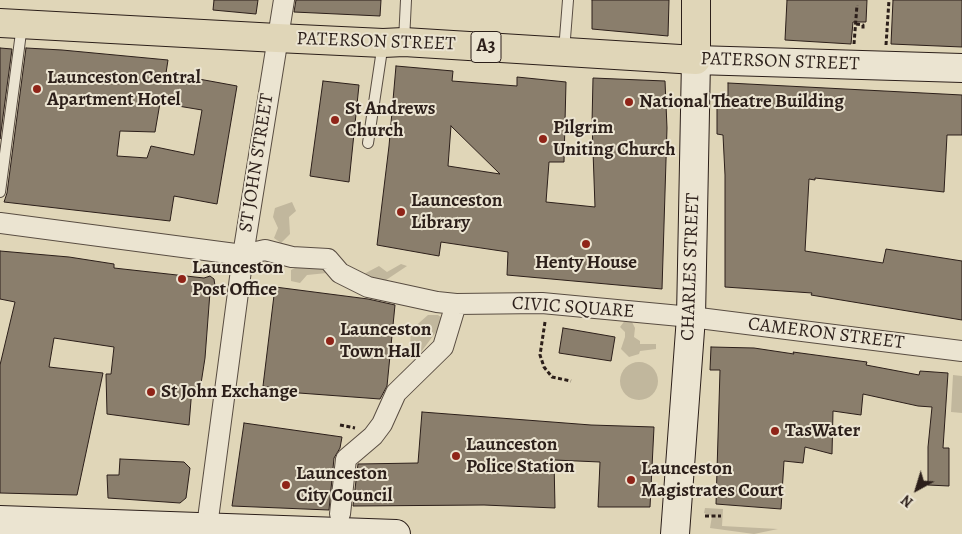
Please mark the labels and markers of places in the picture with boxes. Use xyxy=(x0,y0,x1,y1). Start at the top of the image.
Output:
place label: Launceston Central Apartment Hotel xyxy=(47,67,201,111)
marker: Launceston Central Apartment Hotel xyxy=(31,83,43,95)
place label: National Theatre Building xyxy=(639,91,844,113)
marker: National Theatre Building xyxy=(623,96,635,108)
place label: St Andrews Church xyxy=(345,98,435,142)
marker: St Andrews Church xyxy=(329,114,341,126)
place label: Pilgrim Uniting Church xyxy=(553,117,675,161)
marker: Pilgrim Uniting Church xyxy=(537,133,549,145)
place label: Launceston Library xyxy=(411,190,503,234)
marker: Launceston Library xyxy=(395,206,407,218)
marker: Henty House xyxy=(580,238,592,250)
place label: Henty House xyxy=(535,252,637,274)
place label: Launceston Post Office xyxy=(192,257,284,301)
marker: Launceston Post Office xyxy=(176,273,188,285)
place label: Launceston Town Hall xyxy=(340,319,432,363)
marker: Launceston Town Hall xyxy=(324,335,336,347)
place label: St John Exchange xyxy=(161,381,298,403)
marker: St John Exchange xyxy=(145,386,157,398)
place label: TasWater xyxy=(785,420,860,442)
marker: TasWater xyxy=(769,425,781,437)
place label: Launceston Police Station xyxy=(466,434,575,478)
marker: Launceston Police Station xyxy=(450,450,462,462)
place label: Launceston Magistrates Court xyxy=(641,458,784,502)
place label: Launceston City Council xyxy=(296,463,392,507)
marker: Launceston Magistrates Court xyxy=(625,474,637,486)
marker: Launceston City Council xyxy=(280,479,292,491)

